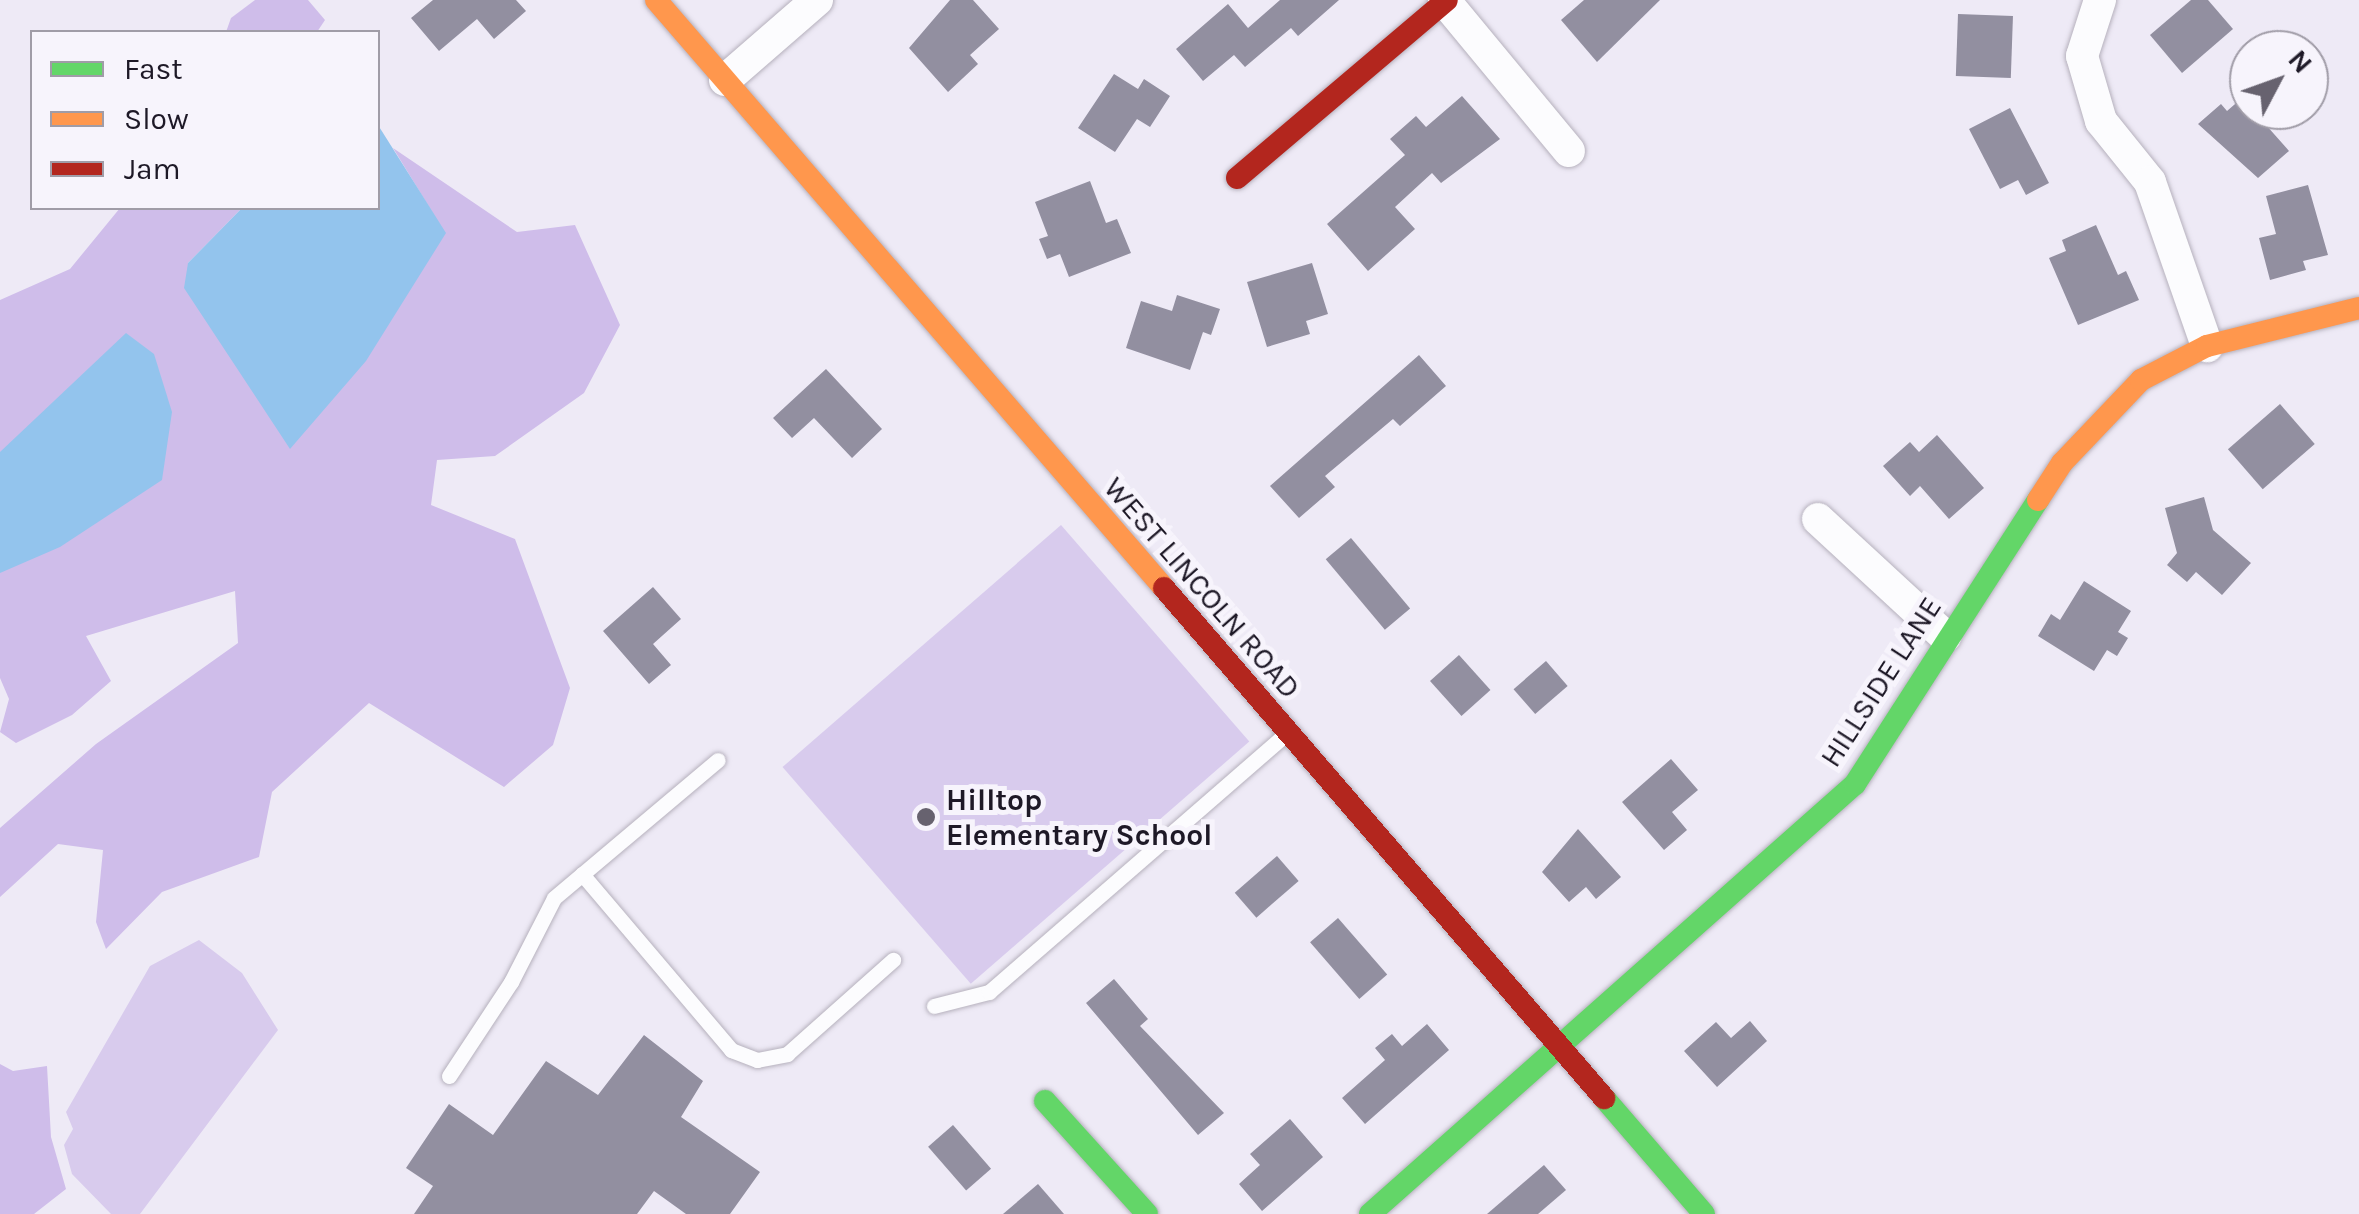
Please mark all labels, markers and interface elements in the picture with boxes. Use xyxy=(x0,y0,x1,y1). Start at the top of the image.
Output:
legend xyxy=(30,30,380,210)
north arrow xyxy=(2229,30,2329,130)
text: N xyxy=(2281,43,2320,80)
text: Fast xyxy=(124,51,183,87)
text: Slow xyxy=(124,101,189,137)
text: Jam xyxy=(124,151,181,187)
street label: WEST LINCOLN ROAD xyxy=(1096,470,1308,706)
street label: HILLSIDE LANE xyxy=(1813,590,1949,774)
place label: Hilltop Elementary School xyxy=(946,782,1212,852)
marker: Hilltop Elementary School xyxy=(915,806,937,828)

